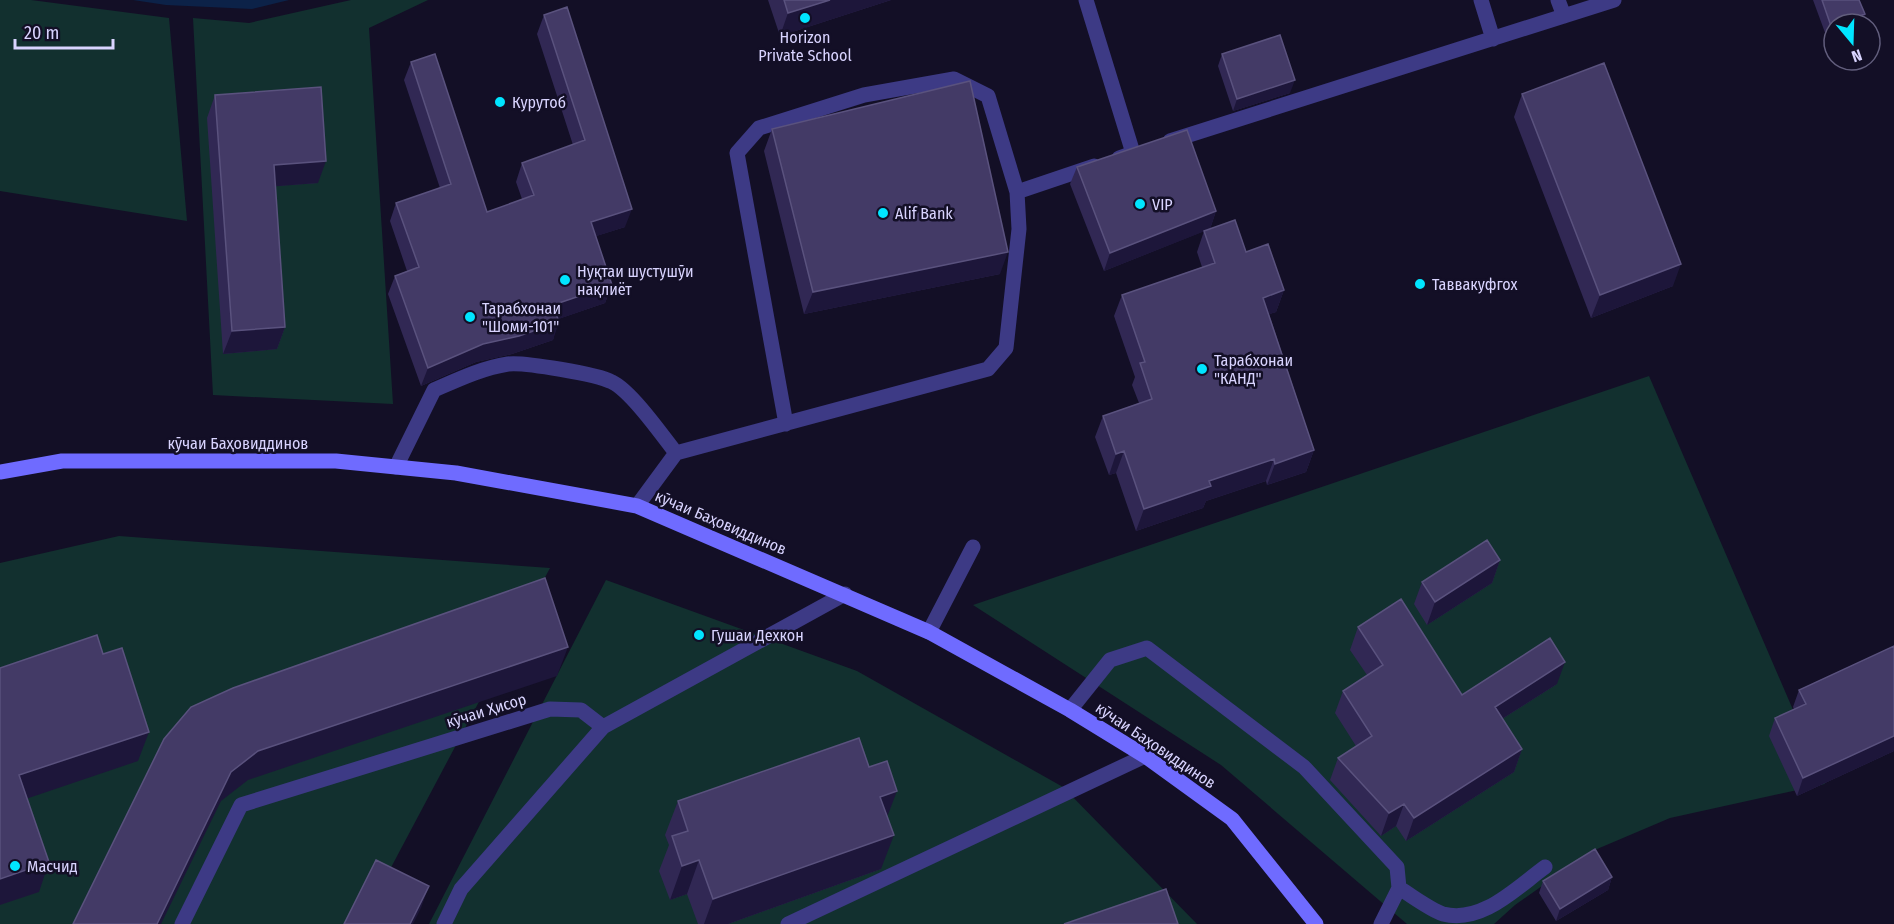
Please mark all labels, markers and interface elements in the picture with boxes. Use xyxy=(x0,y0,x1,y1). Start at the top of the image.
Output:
marker: Horizon Private School xyxy=(798,11,812,25)
scale bar xyxy=(15,12,112,50)
north arrow xyxy=(1822,12,1882,72)
text: 20 m xyxy=(24,22,59,44)
place label: Horizon Private School xyxy=(758,28,852,65)
text: N xyxy=(1849,45,1864,66)
place label: Курутоб xyxy=(512,93,566,112)
marker: Курутоб xyxy=(493,95,507,109)
place label: VIP xyxy=(1152,195,1173,214)
marker: VIP xyxy=(1133,197,1147,211)
place label: Alif Bank xyxy=(895,204,953,223)
marker: Alif Bank xyxy=(876,206,890,220)
place label: Нуқтаи шустушӯи нақлиёт xyxy=(577,262,694,299)
marker: Нуқтаи шустушӯи нақлиёт xyxy=(558,273,572,287)
place label: Таввакуфгох xyxy=(1432,275,1518,294)
marker: Таввакуфгох xyxy=(1413,277,1427,291)
place label: Тарабхонаи "Шоми-101" xyxy=(482,299,561,336)
marker: Тарабхонаи "Шоми-101" xyxy=(463,310,477,324)
place label: Тарабхонаи "КАНД" xyxy=(1214,351,1293,388)
marker: Тарабхонаи "КАНД" xyxy=(1195,362,1209,376)
street label: кӯчаи Баҳовиддинов xyxy=(168,434,308,453)
street label: кӯчаи Баҳовиддинов xyxy=(652,486,789,559)
place label: Гушаи Дехкон xyxy=(711,626,804,645)
marker: Гушаи Дехкон xyxy=(692,628,706,642)
street label: кӯчаи Ҳисор xyxy=(444,689,528,732)
street label: кӯчаи Баҳовиддинов xyxy=(1092,698,1219,793)
place label: Масчид xyxy=(27,857,78,876)
marker: Масчид xyxy=(8,859,22,873)

